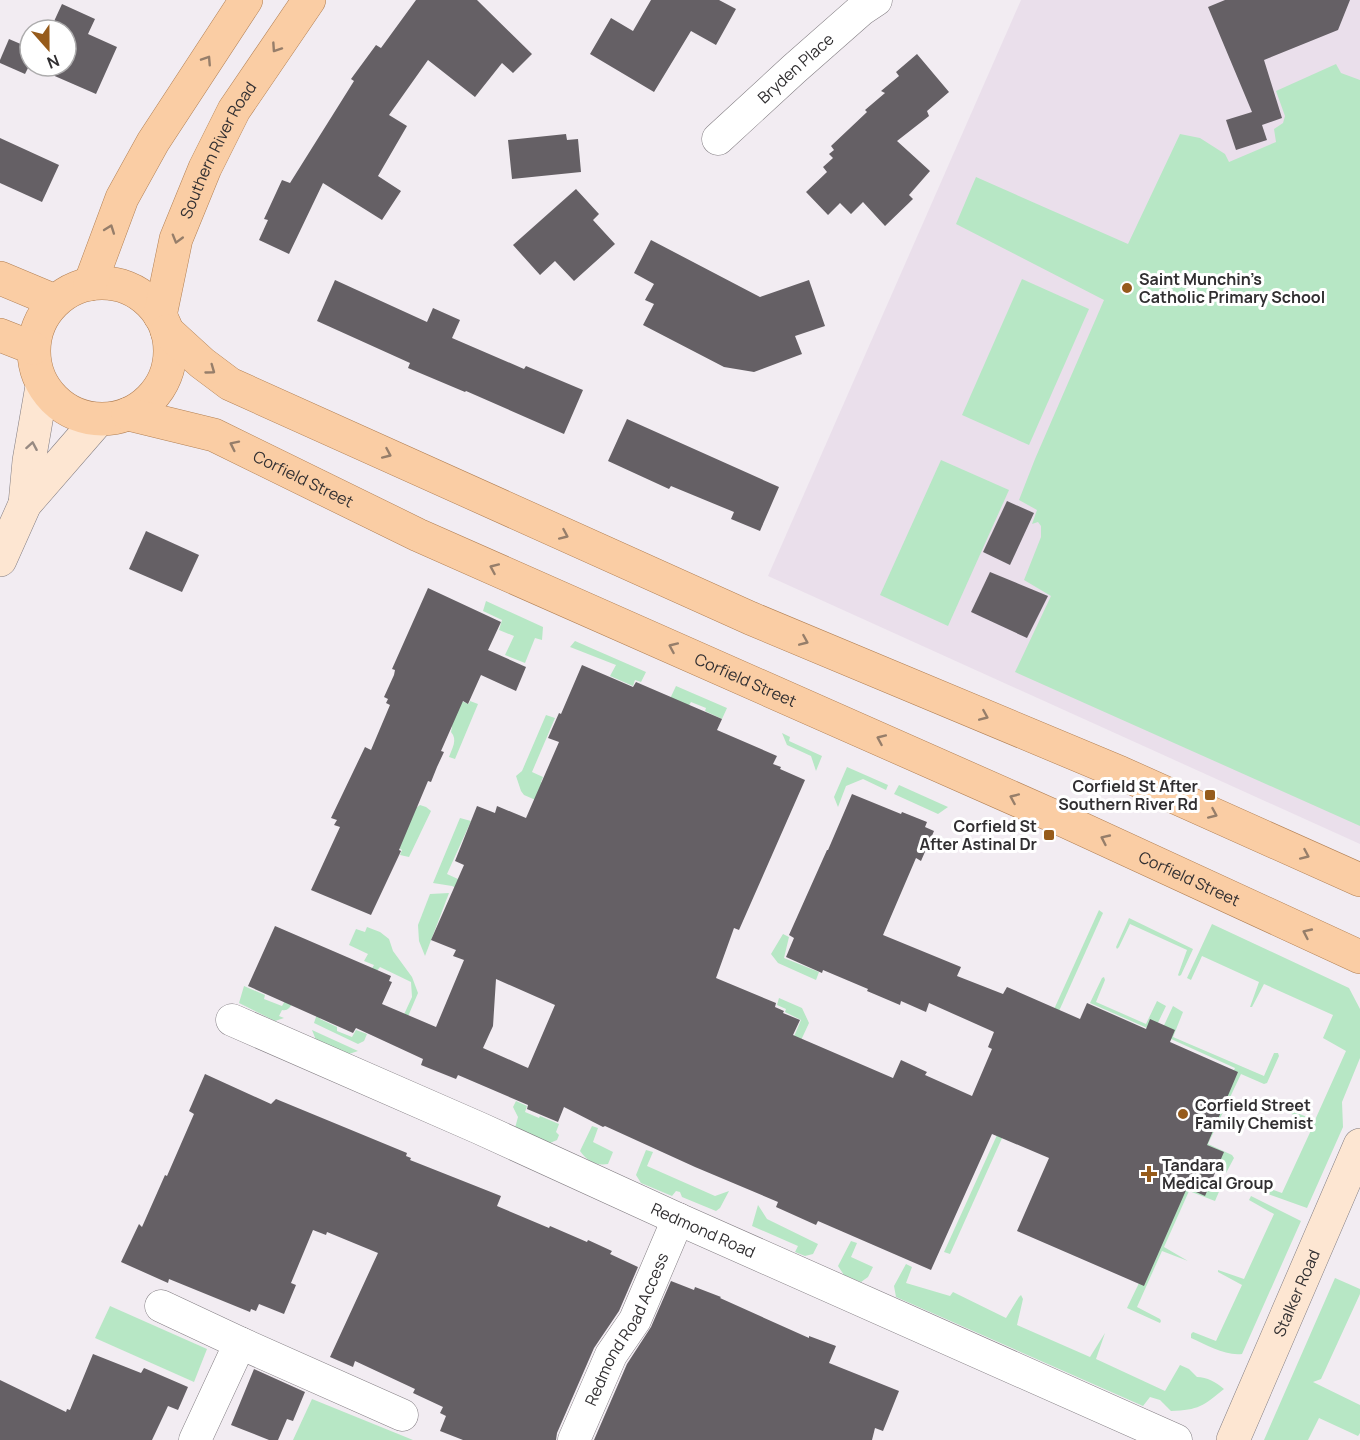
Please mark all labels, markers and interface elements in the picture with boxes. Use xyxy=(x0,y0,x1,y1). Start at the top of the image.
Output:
north arrow xyxy=(18,18,78,78)
street label: Bryden Place xyxy=(753,28,838,108)
one-way arrow xyxy=(272,42,283,53)
text: N xyxy=(44,50,63,74)
one-way arrow xyxy=(199,56,211,66)
street label: Southern River Road xyxy=(175,77,261,222)
one-way arrow xyxy=(103,224,115,235)
one-way arrow xyxy=(172,233,184,244)
place label: Saint Munchin’s Catholic Primary School xyxy=(1139,268,1325,308)
marker: Saint Munchin’s Catholic Primary School xyxy=(1120,281,1134,295)
one-way arrow xyxy=(205,363,216,374)
one-way arrow xyxy=(229,440,240,452)
one-way arrow xyxy=(25,441,38,451)
street label: Corfield Street xyxy=(249,445,357,513)
one-way arrow xyxy=(380,447,391,459)
one-way arrow xyxy=(558,527,569,539)
one-way arrow xyxy=(490,563,501,575)
one-way arrow xyxy=(797,634,808,646)
one-way arrow xyxy=(668,642,679,654)
street label: Corfield Street xyxy=(691,648,800,712)
one-way arrow xyxy=(977,709,988,721)
one-way arrow xyxy=(877,734,888,746)
place label: Corfield St After Southern River Rd xyxy=(1058,775,1198,815)
marker: Corfield St After Southern River Rd xyxy=(1203,788,1217,802)
one-way arrow xyxy=(1009,793,1020,805)
one-way arrow xyxy=(1207,806,1218,818)
place label: Corfield St After Astinal Dr xyxy=(920,815,1037,855)
marker: Corfield St After Astinal Dr xyxy=(1042,828,1056,842)
one-way arrow xyxy=(1100,835,1111,847)
street label: Corfield Street xyxy=(1135,846,1243,911)
one-way arrow xyxy=(1298,847,1309,859)
one-way arrow xyxy=(1302,928,1313,940)
place label: Corfield Street Family Chemist xyxy=(1195,1094,1314,1134)
marker: Corfield Street Family Chemist xyxy=(1176,1107,1190,1121)
place label: Tandara Medical Group xyxy=(1162,1154,1273,1194)
marker: Tandara Medical Group xyxy=(1140,1165,1158,1183)
street label: Redmond Road xyxy=(648,1197,759,1263)
street label: Stalker Road xyxy=(1268,1246,1325,1340)
street label: Redmond Road Access xyxy=(579,1249,673,1409)

